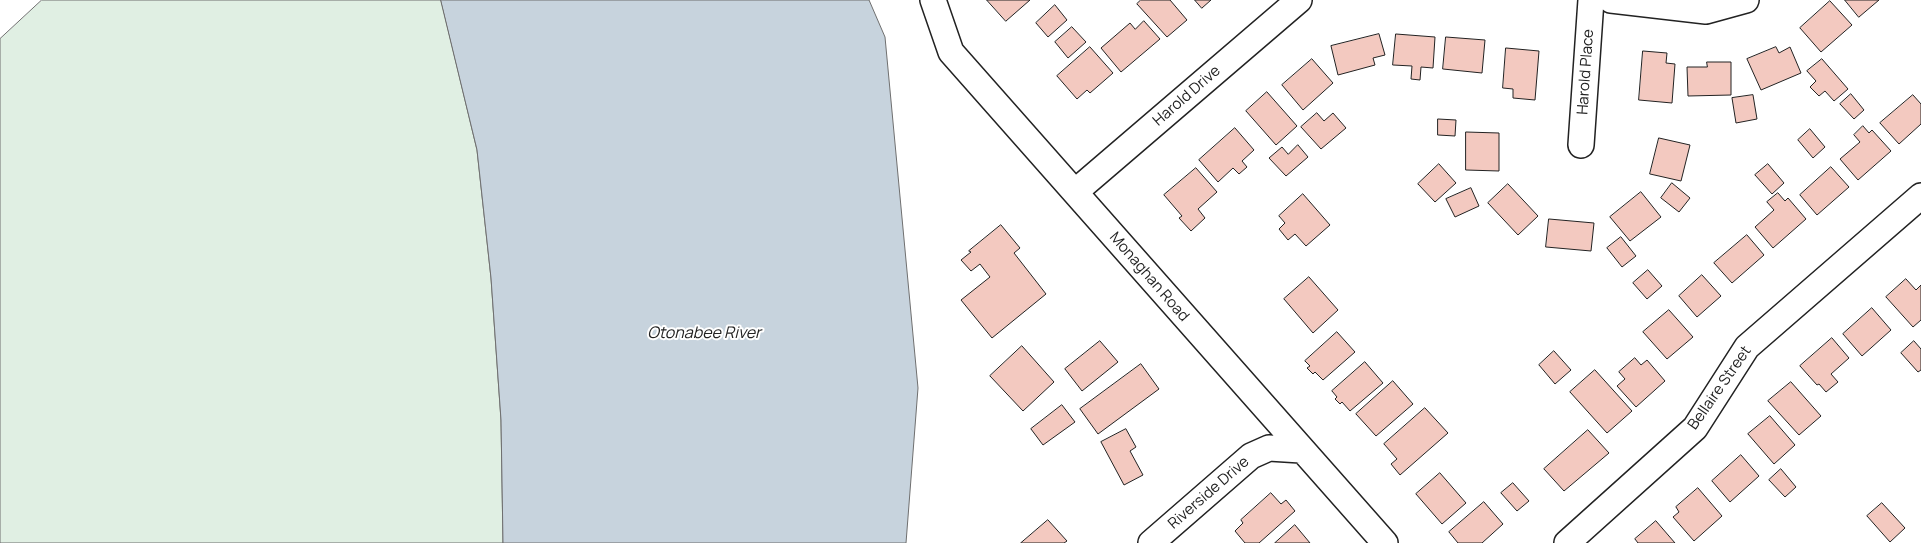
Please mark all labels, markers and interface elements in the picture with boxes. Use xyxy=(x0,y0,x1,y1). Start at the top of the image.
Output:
street label: Harold Place xyxy=(1574,29,1598,115)
street label: Harold Drive xyxy=(1150,62,1224,130)
street label: Monaghan Road xyxy=(1105,229,1193,325)
water label: Otonabee River xyxy=(647,324,761,344)
street label: Bellaire Street xyxy=(1685,343,1755,433)
street label: Riverside Drive xyxy=(1165,453,1253,533)

